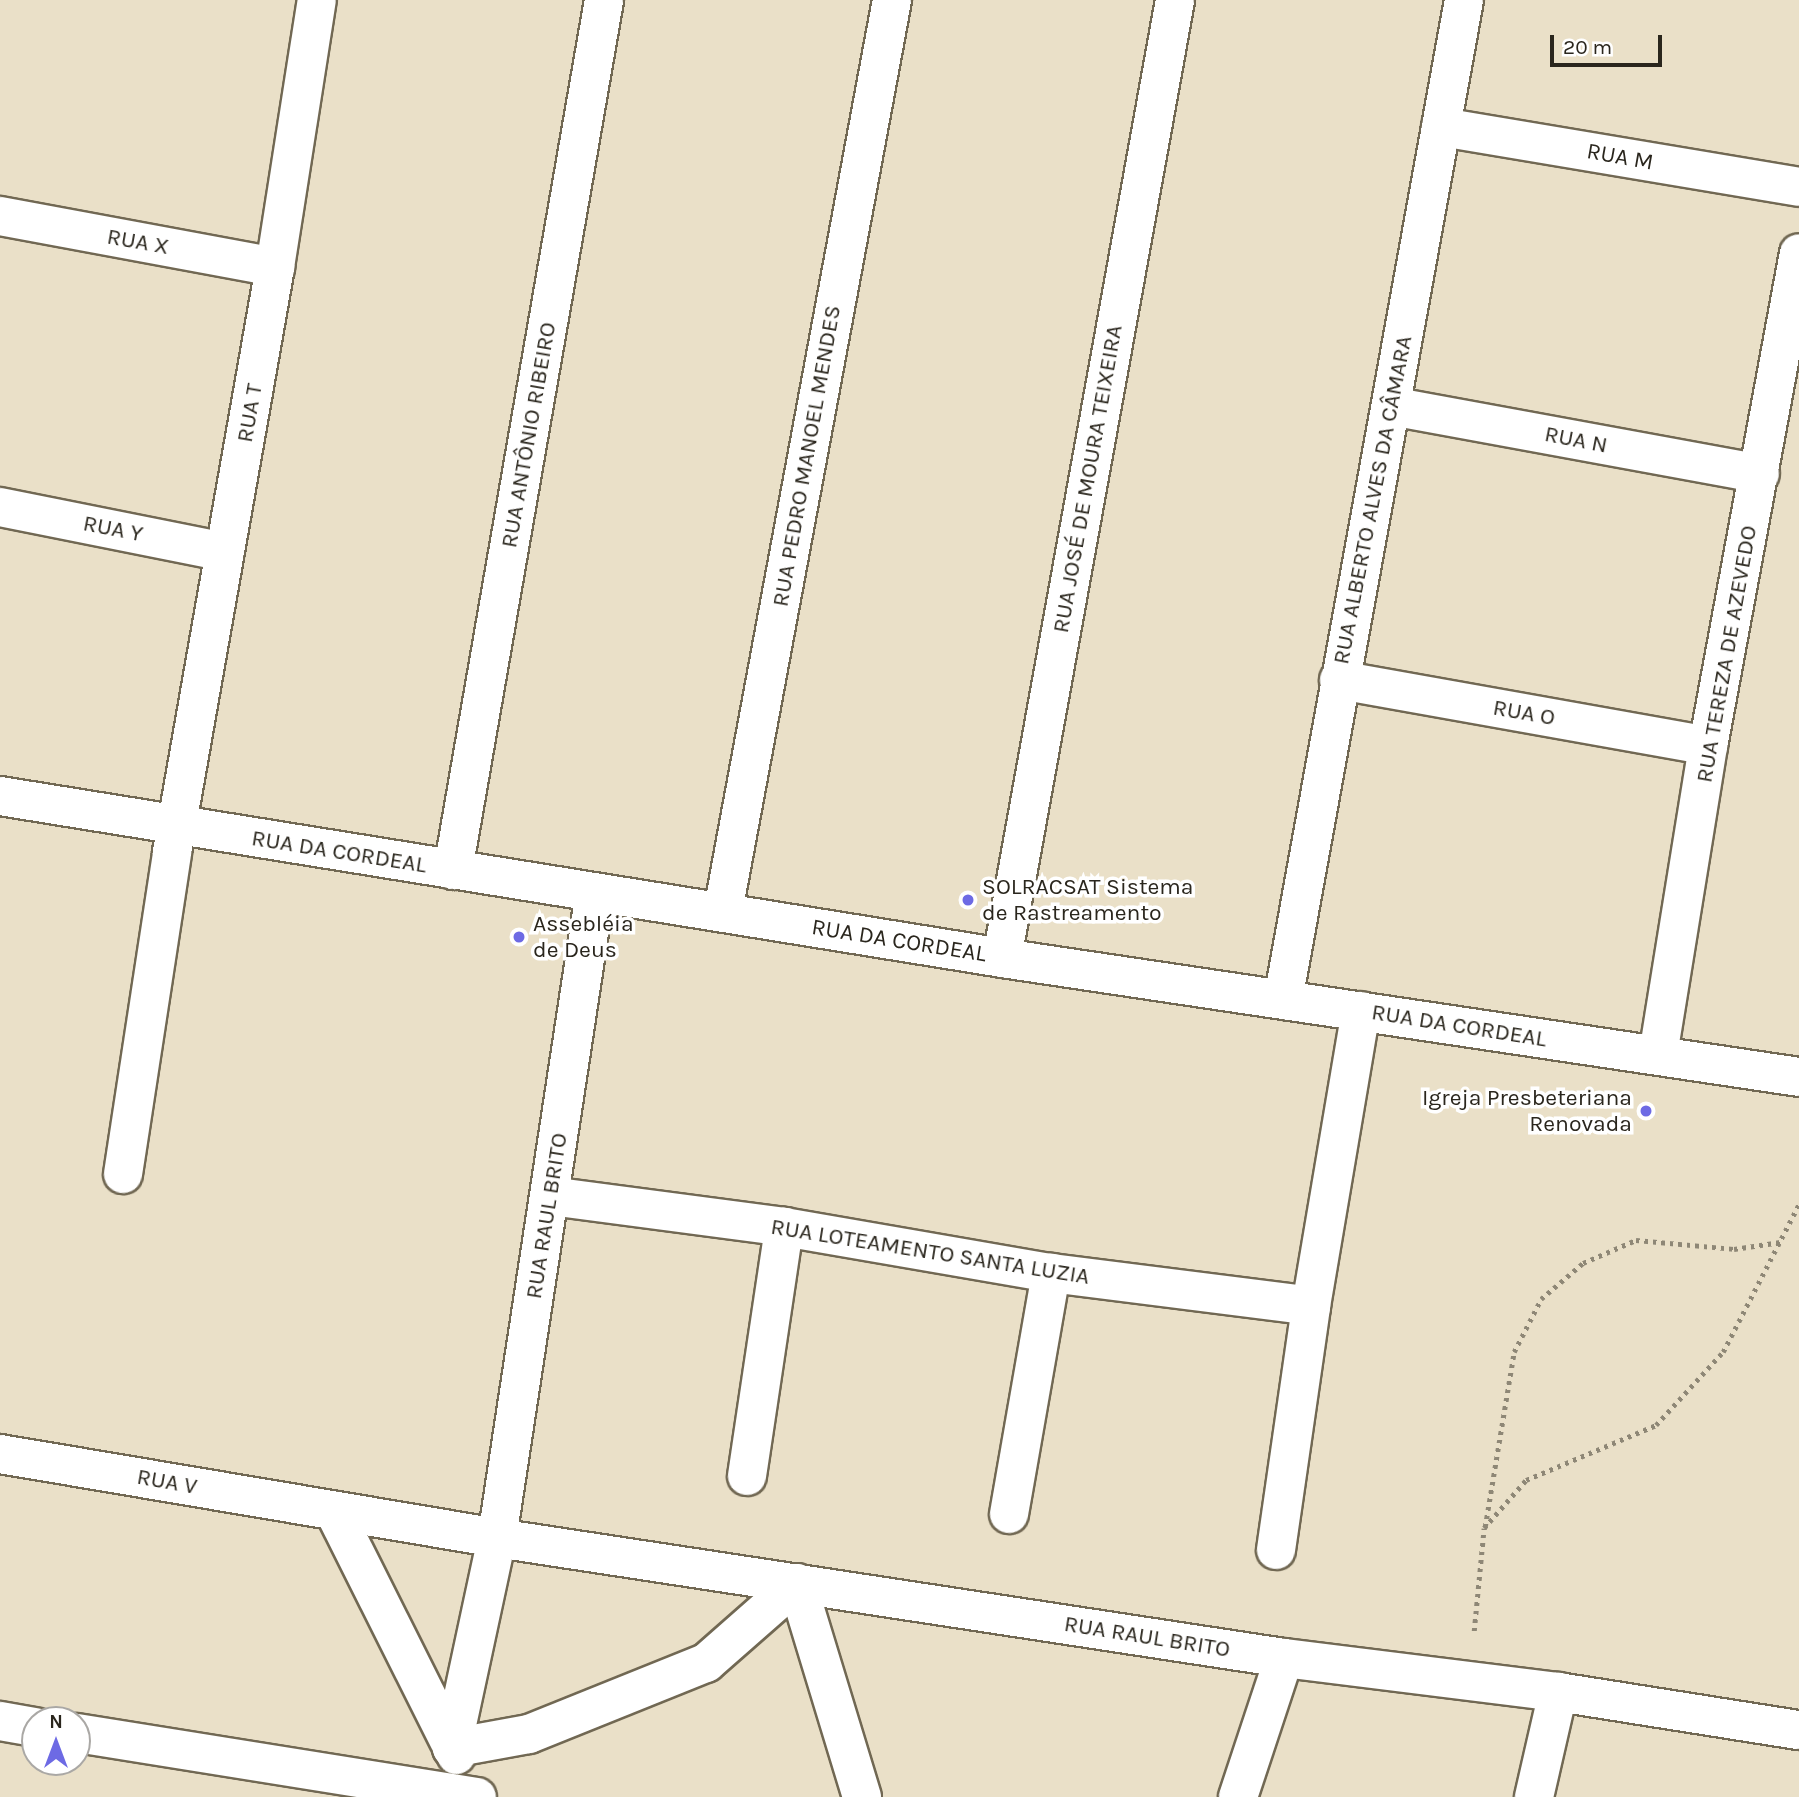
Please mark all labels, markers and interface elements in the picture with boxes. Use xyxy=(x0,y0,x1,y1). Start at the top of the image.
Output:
scale bar xyxy=(1554,21,1666,65)
text: 20 m xyxy=(1563,35,1612,59)
street label: RUA M xyxy=(1584,138,1656,176)
street label: RUA X xyxy=(105,223,171,261)
street label: RUA PEDRO MANOEL MENDES xyxy=(767,303,847,609)
street label: RUA ANTÔNIO RIBEIRO xyxy=(496,320,562,550)
street label: RUA JOSÉ DE MOURA TEIXEIRA xyxy=(1047,323,1129,635)
street label: RUA ALBERTO ALVES DA CÂMARA xyxy=(1328,333,1418,667)
street label: RUA T xyxy=(231,381,269,445)
street label: RUA N xyxy=(1542,420,1610,460)
street label: RUA Y xyxy=(81,510,145,548)
street label: RUA TEREZA DE AZEVEDO xyxy=(1691,523,1763,785)
street label: RUA O xyxy=(1491,694,1557,732)
street label: RUA DA CORDEAL xyxy=(250,825,428,879)
place label: SOLRACSAT Sistema de Rastreamento xyxy=(982,873,1194,927)
marker: SOLRACSAT Sistema de Rastreamento xyxy=(960,892,976,908)
place label: Assebléia de Deus xyxy=(533,910,634,964)
street label: RUA DA CORDEAL xyxy=(810,914,988,968)
marker: Assebléia de Deus xyxy=(511,929,527,945)
street label: RUA DA CORDEAL xyxy=(1370,999,1548,1053)
place label: Igreja Presbeteriana Renovada xyxy=(1422,1084,1632,1138)
marker: Igreja Presbeteriana Renovada xyxy=(1638,1103,1654,1119)
street label: RUA RAUL BRITO xyxy=(520,1131,574,1301)
street label: RUA LOTEAMENTO SANTA LUZIA xyxy=(769,1213,1091,1291)
street label: RUA V xyxy=(135,1463,199,1501)
street label: RUA RAUL BRITO xyxy=(1062,1610,1232,1664)
north arrow xyxy=(21,1706,91,1776)
text: N xyxy=(49,1711,63,1733)

